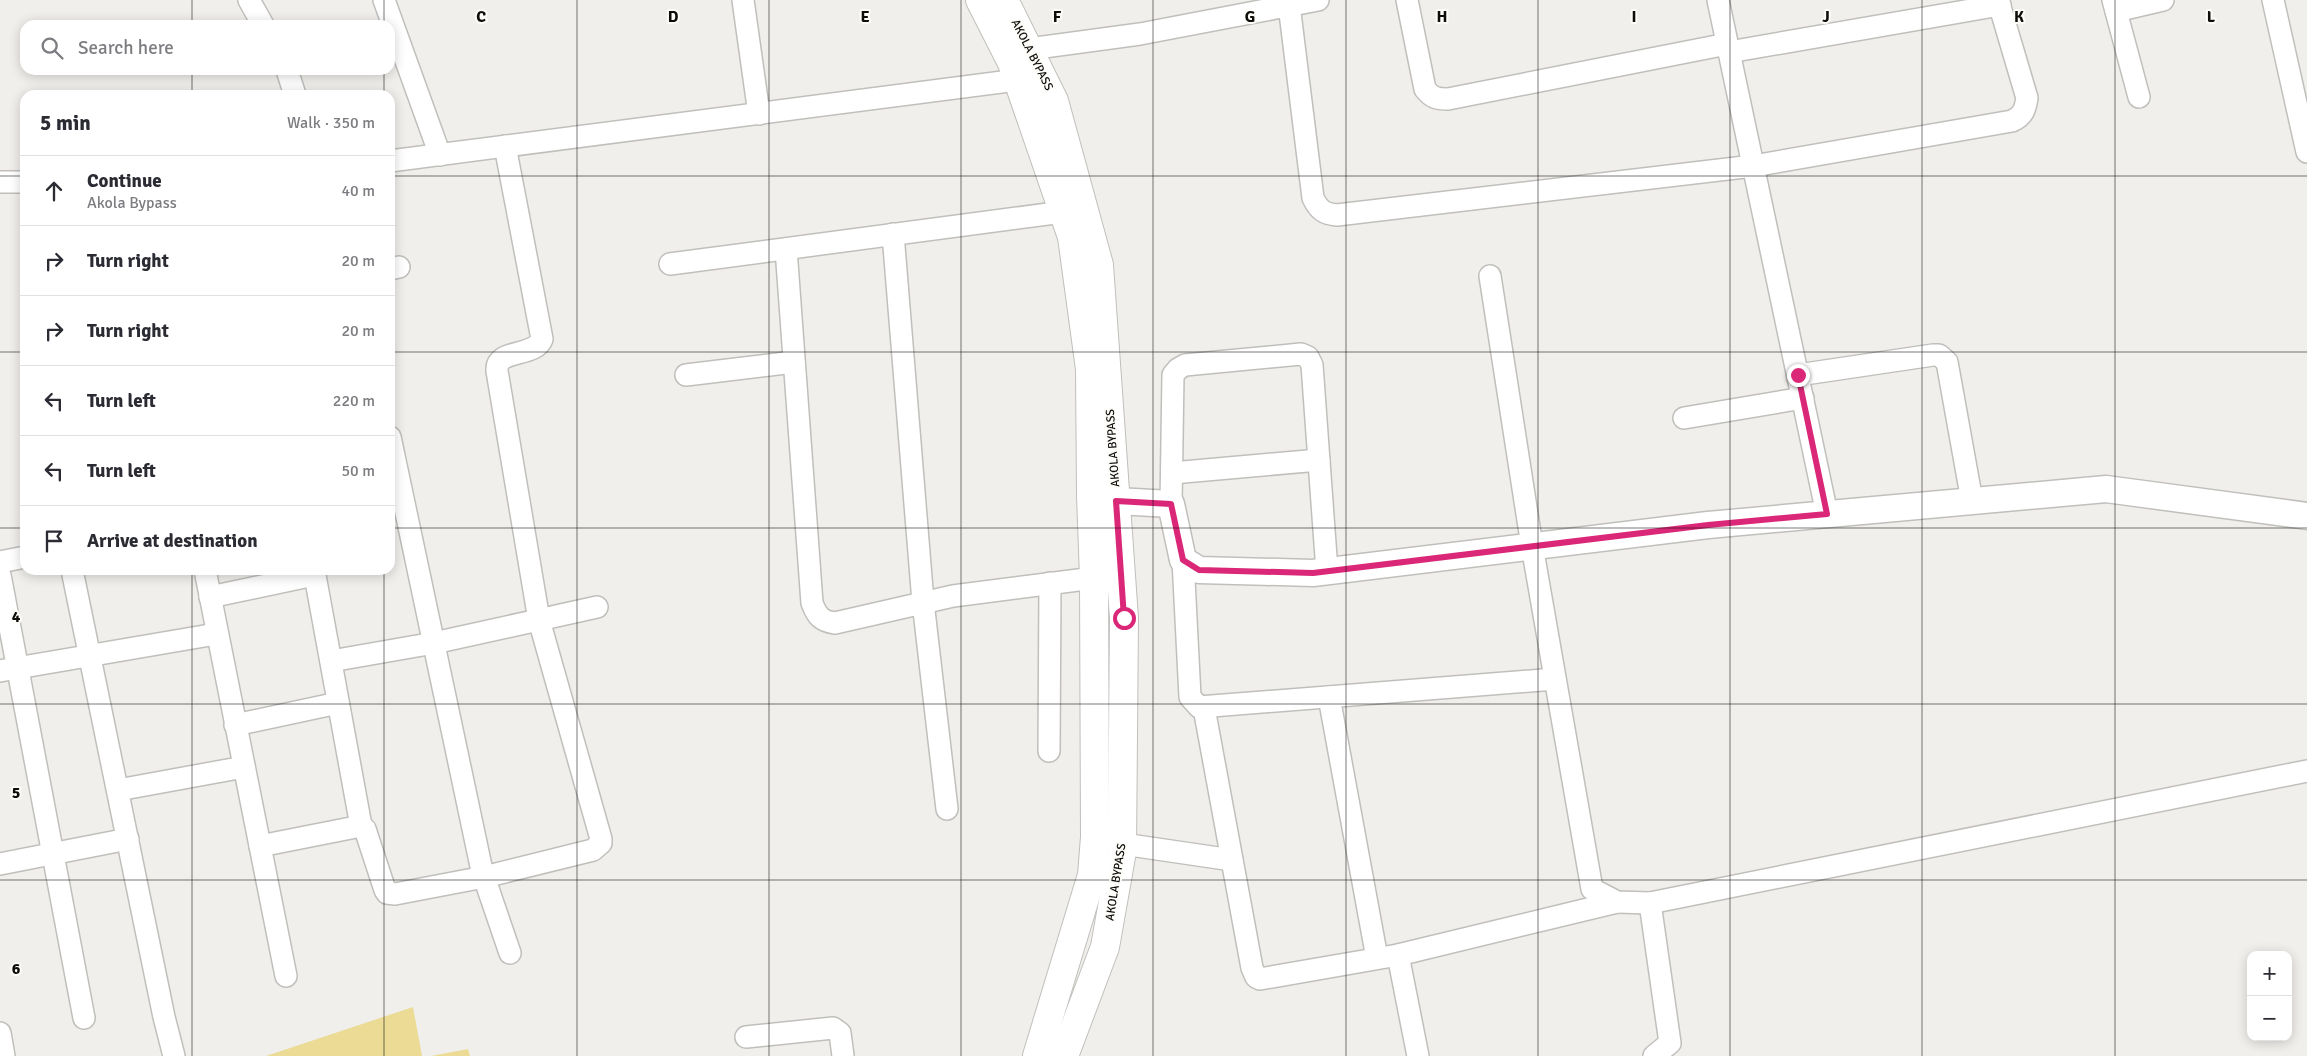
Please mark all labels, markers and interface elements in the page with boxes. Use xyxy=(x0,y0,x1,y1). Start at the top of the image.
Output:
text: C xyxy=(476,7,486,27)
text: D xyxy=(668,7,679,27)
text: E xyxy=(860,7,870,27)
text: F xyxy=(1053,7,1062,27)
text: G xyxy=(1245,7,1255,27)
text: H xyxy=(1437,7,1447,27)
text: I xyxy=(1631,7,1637,27)
text: J xyxy=(1822,7,1830,27)
text: K xyxy=(2014,7,2024,27)
text: L xyxy=(2207,7,2216,27)
street label: AKOLA BYPASS xyxy=(1008,17,1057,94)
search box xyxy=(20,20,395,75)
icon: search xyxy=(38,34,66,62)
text: Search here xyxy=(78,36,174,60)
text: 5 min xyxy=(40,110,91,136)
text: Walk · 350 m xyxy=(287,113,375,133)
text: Continue xyxy=(87,169,162,193)
icon: ahead xyxy=(40,177,68,205)
text: 40 m xyxy=(341,181,375,201)
text: Akola Bypass xyxy=(87,193,177,213)
icon: right xyxy=(40,247,68,275)
text: Turn right xyxy=(87,249,169,273)
text: 20 m xyxy=(341,251,375,271)
icon: right xyxy=(40,317,68,345)
text: Turn right xyxy=(87,319,169,343)
text: 20 m xyxy=(341,321,375,341)
route end xyxy=(1787,364,1810,387)
icon: left xyxy=(40,387,68,415)
text: Turn left xyxy=(87,389,156,413)
text: 220 m xyxy=(333,391,375,411)
street label: AKOLA BYPASS xyxy=(1103,408,1123,488)
icon: left xyxy=(40,457,68,485)
text: Turn left xyxy=(87,459,156,483)
text: 50 m xyxy=(341,461,375,481)
icon: arrive xyxy=(40,527,68,555)
text: Arrive at destination xyxy=(87,529,258,553)
text: 4 xyxy=(12,607,21,627)
route start xyxy=(1113,607,1136,630)
text: 5 xyxy=(12,783,20,803)
street label: AKOLA BYPASS xyxy=(1102,842,1130,922)
map controls xyxy=(2247,951,2292,1041)
button: + xyxy=(2247,951,2292,996)
text: 6 xyxy=(12,959,21,979)
button: − xyxy=(2247,996,2292,1041)

